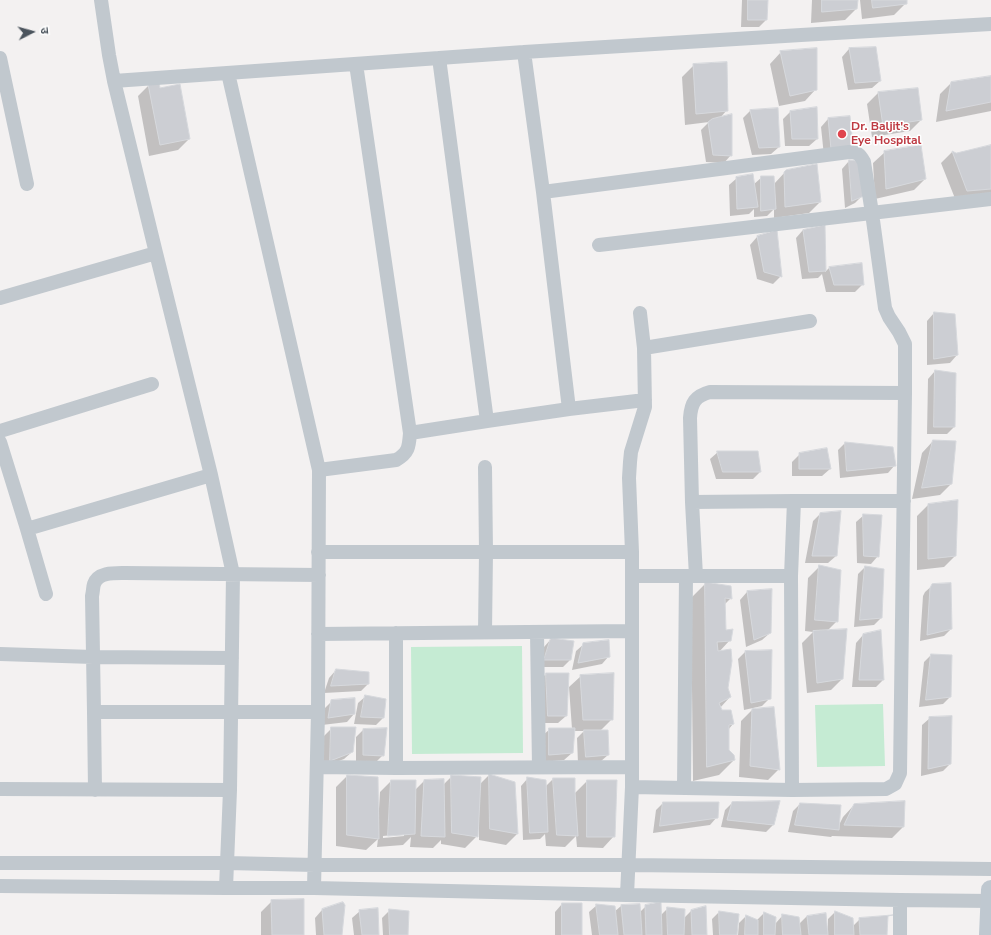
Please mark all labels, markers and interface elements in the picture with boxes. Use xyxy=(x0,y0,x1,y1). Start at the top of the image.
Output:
north arrow xyxy=(12,12,52,52)
text: उ xyxy=(37,27,52,35)
place label: Dr. Baljit's Eye Hospital xyxy=(851,120,921,148)
marker: Dr. Baljit's Eye Hospital xyxy=(836,128,848,140)

